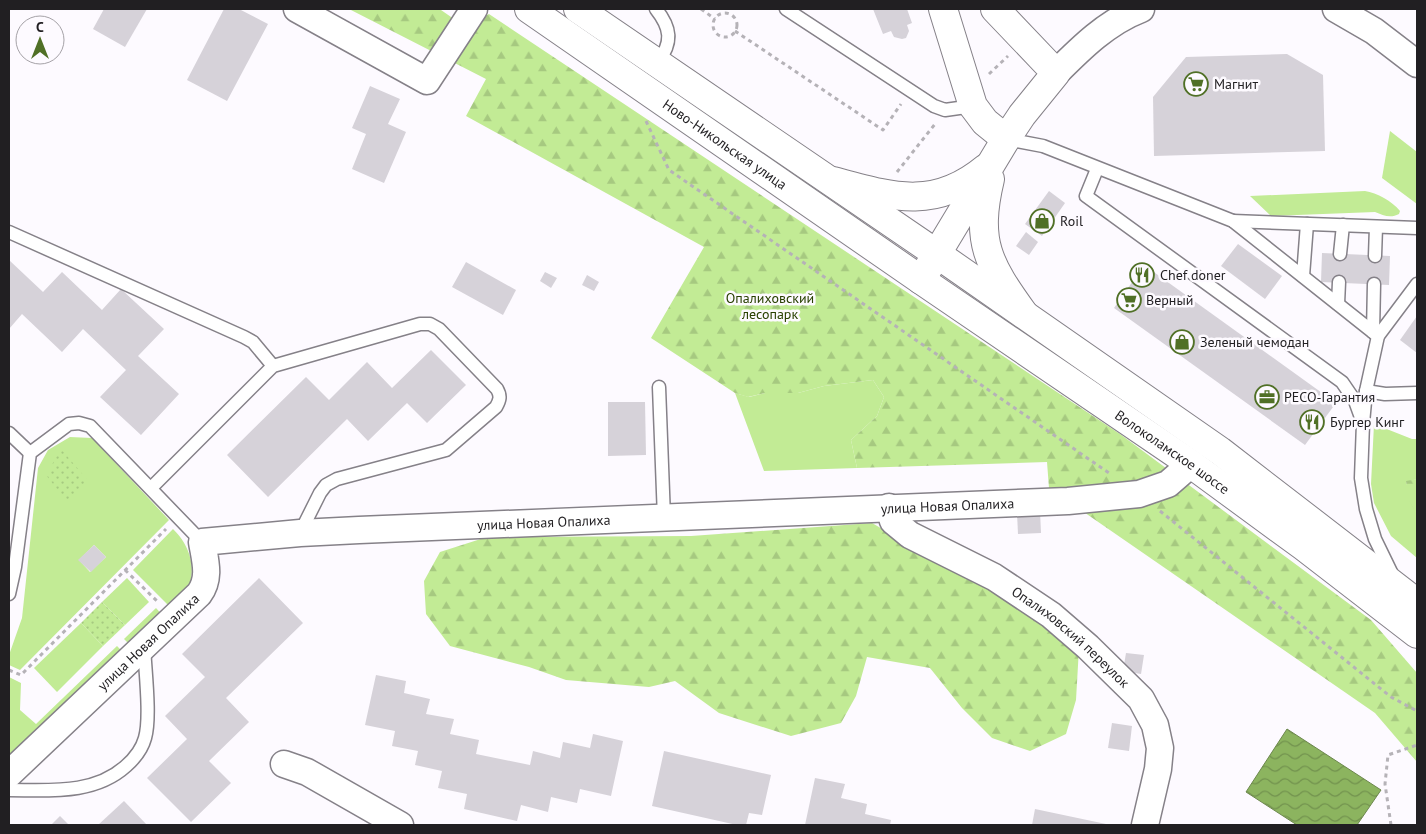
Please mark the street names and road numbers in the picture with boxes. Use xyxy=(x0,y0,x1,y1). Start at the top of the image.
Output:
street label: Ново-Никольская улица xyxy=(659,95,790,194)
street label: Волоколамское шоссе xyxy=(1112,406,1233,498)
street label: улица Новая Опалиха xyxy=(880,494,1015,518)
street label: улица Новая Опалиха xyxy=(477,511,611,534)
street label: Опалиховский переулок xyxy=(1008,582,1133,692)
street label: улица Новая Опалиха xyxy=(94,589,203,694)

